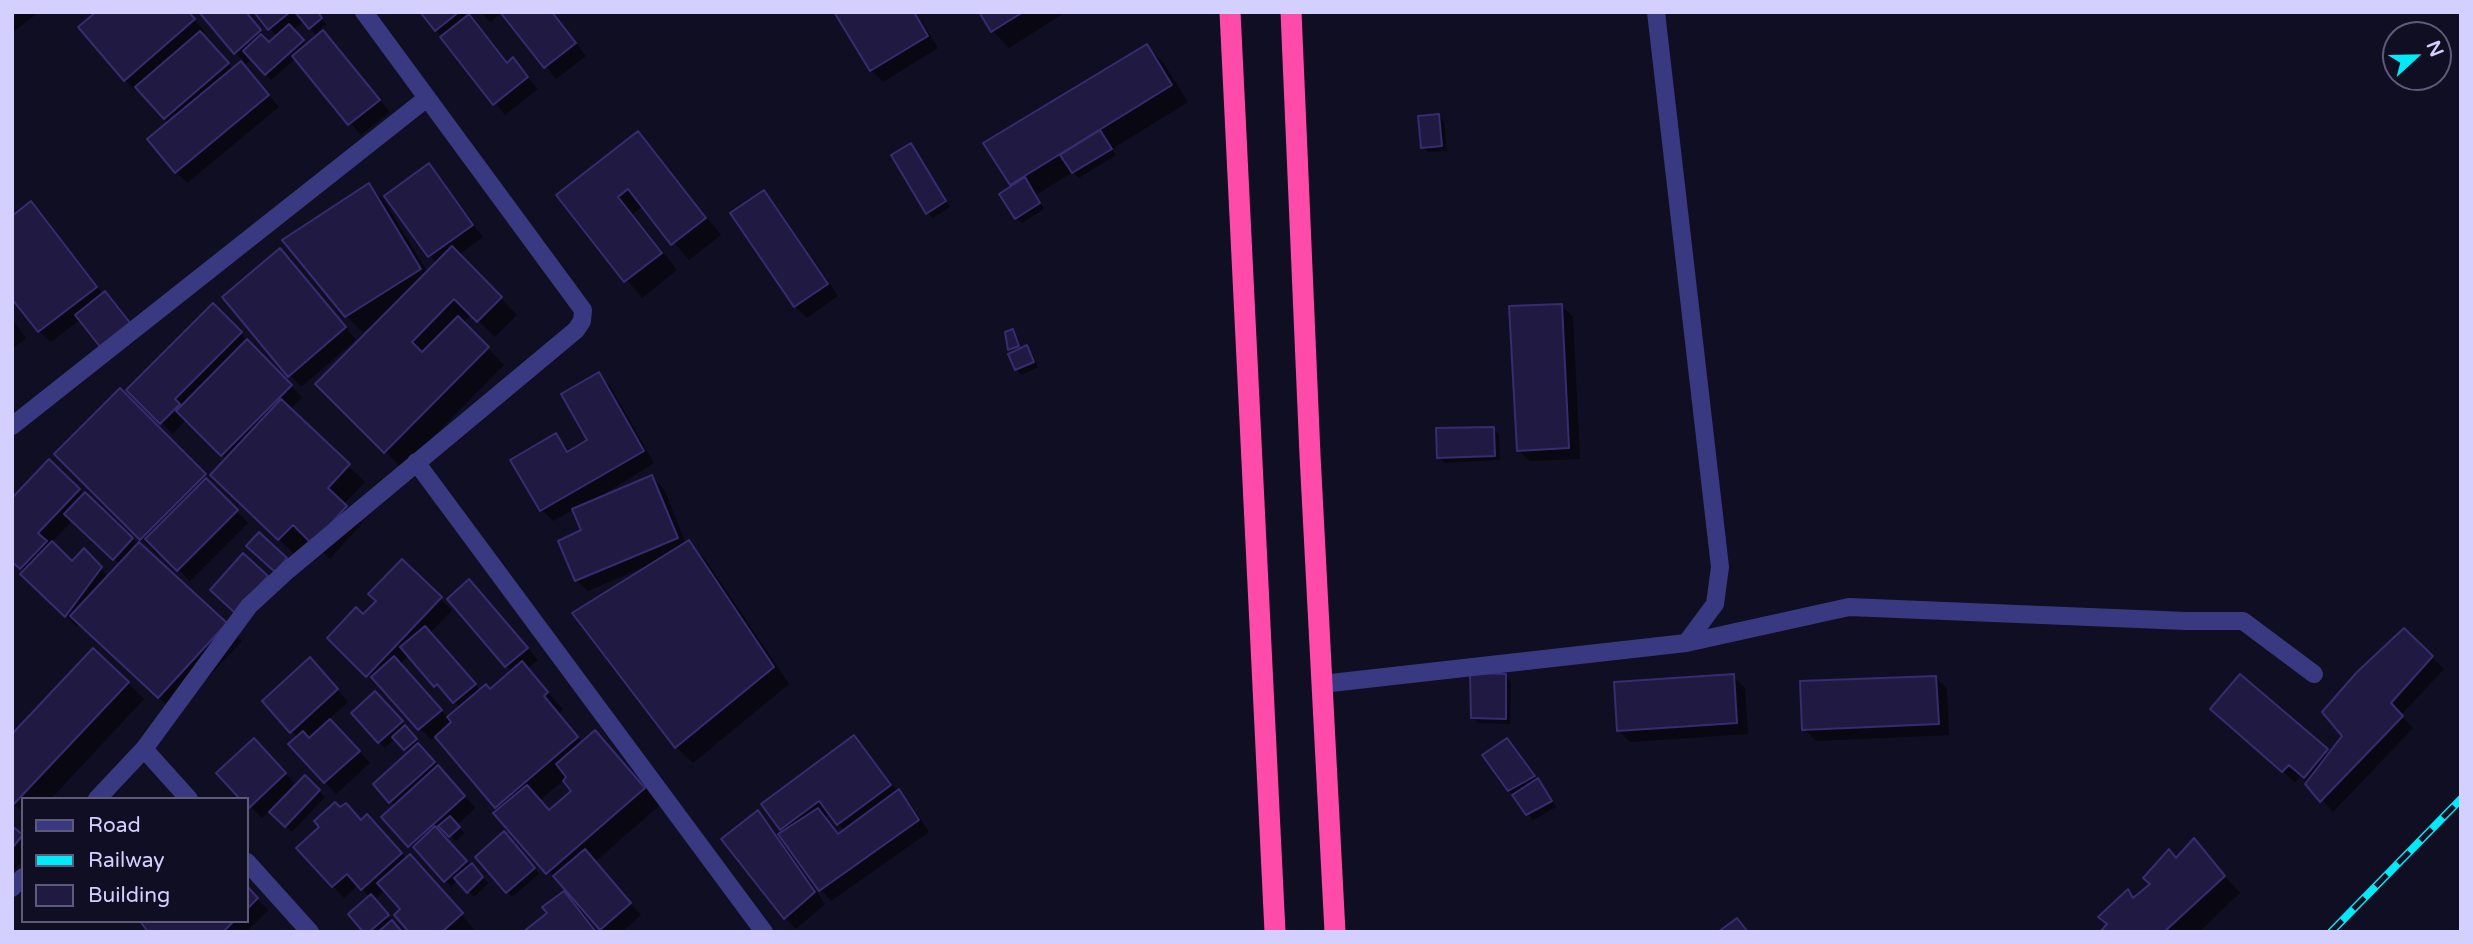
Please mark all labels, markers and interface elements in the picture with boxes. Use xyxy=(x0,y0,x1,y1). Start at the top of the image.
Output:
north arrow xyxy=(2382,21,2452,91)
text: N xyxy=(2422,38,2448,60)
legend xyxy=(21,797,248,923)
text: Road xyxy=(88,813,141,838)
text: Railway xyxy=(88,848,165,873)
text: Building xyxy=(88,883,170,908)

